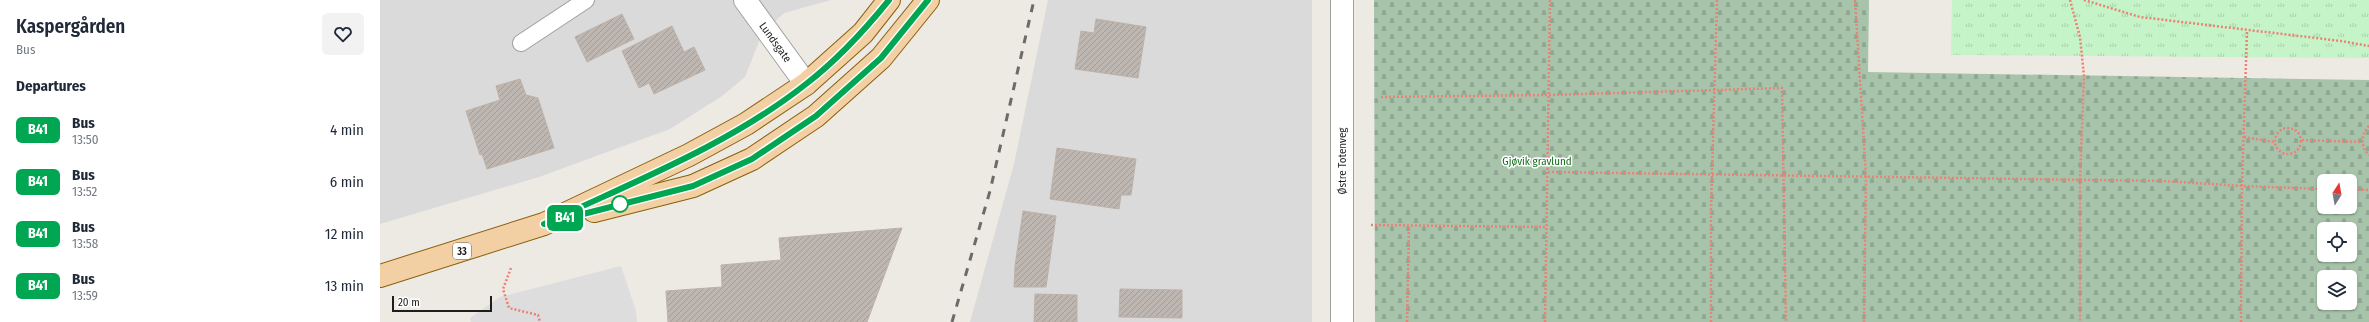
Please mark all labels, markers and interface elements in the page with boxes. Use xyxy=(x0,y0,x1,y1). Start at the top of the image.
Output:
button: heart xyxy=(322,13,364,55)
text: Kaspergården xyxy=(16,15,125,38)
street label: Lundsgate xyxy=(756,20,794,65)
text: Bus xyxy=(16,42,35,57)
text: Departures xyxy=(16,77,86,95)
text: Bus xyxy=(72,114,95,132)
text: B41 xyxy=(28,121,48,138)
text: 4 min xyxy=(330,121,364,139)
street label: Østre Totenveg xyxy=(1336,127,1349,195)
text: 13:50 xyxy=(72,132,98,147)
park label: Gjøvik gravlund xyxy=(1502,155,1572,168)
text: Bus xyxy=(72,166,95,184)
text: B41 xyxy=(28,173,48,190)
text: 6 min xyxy=(330,173,364,191)
north arrow xyxy=(2317,174,2357,214)
map controls xyxy=(2317,174,2357,310)
text: 13:52 xyxy=(72,184,97,199)
unlabelled marker xyxy=(611,195,629,213)
line badge: B41 xyxy=(542,205,588,231)
text: B41 xyxy=(555,209,575,226)
text: Bus xyxy=(72,218,95,236)
button: locate xyxy=(2317,222,2357,262)
text: B41 xyxy=(28,225,48,242)
text: 12 min xyxy=(325,225,364,243)
text: 13:58 xyxy=(72,236,98,251)
road number: 33 xyxy=(453,243,471,259)
text: Bus xyxy=(72,270,95,288)
button: layers xyxy=(2317,270,2357,310)
text: B41 xyxy=(28,277,48,294)
text: 13 min xyxy=(325,277,364,295)
text: 13:59 xyxy=(72,288,98,303)
scale bar xyxy=(392,294,492,313)
text: 20 m xyxy=(398,296,420,309)

